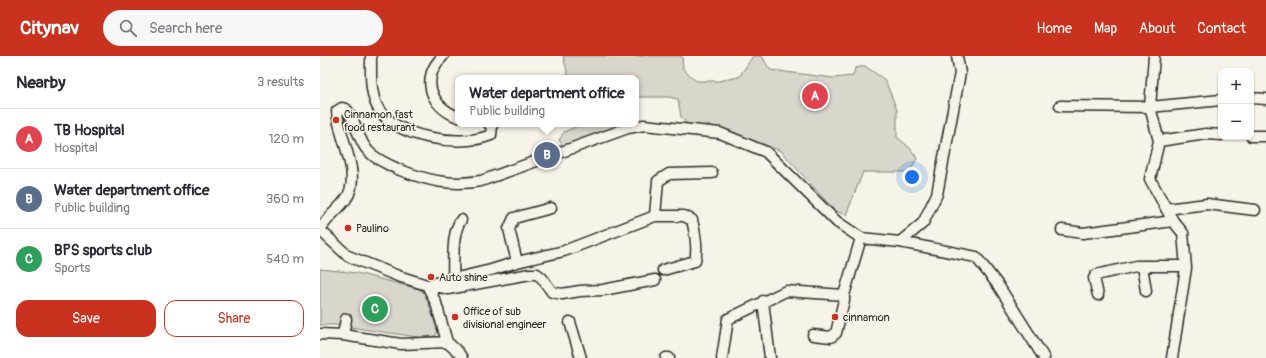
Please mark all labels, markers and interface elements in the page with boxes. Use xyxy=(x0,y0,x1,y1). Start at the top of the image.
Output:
search box xyxy=(103,10,383,46)
text: Citynav xyxy=(20,16,79,40)
icon: search xyxy=(117,17,139,39)
text: Search here xyxy=(149,19,222,38)
text: Home xyxy=(1037,20,1072,37)
text: Map xyxy=(1094,20,1117,37)
text: About xyxy=(1139,20,1175,37)
text: Contact xyxy=(1197,20,1246,37)
map controls xyxy=(1218,68,1254,140)
button: + xyxy=(1218,68,1254,104)
text: Nearby xyxy=(16,72,65,93)
text: 3 results xyxy=(257,74,304,90)
popup xyxy=(455,75,639,127)
pin: A xyxy=(802,81,828,111)
text: Water department office xyxy=(469,84,625,103)
text: Public building xyxy=(469,103,545,119)
button: − xyxy=(1218,104,1254,140)
place label: Cinnamon fast food restaurant xyxy=(344,108,416,134)
marker: Cinnamon fast food restaurant xyxy=(331,115,341,125)
text: TB Hospital xyxy=(54,121,125,140)
text: A xyxy=(25,131,33,147)
text: 120 m xyxy=(268,131,304,147)
text: Hospital xyxy=(54,140,98,156)
pin: B xyxy=(534,140,560,170)
your location xyxy=(902,167,922,187)
text: Water department office xyxy=(54,181,209,200)
text: B xyxy=(25,191,33,207)
text: 360 m xyxy=(266,191,304,207)
text: Public building xyxy=(54,200,130,216)
place label: Paulino xyxy=(356,222,389,235)
marker: Paulino xyxy=(343,223,353,233)
text: BPS sports club xyxy=(54,241,152,260)
text: C xyxy=(25,251,33,267)
text: 540 m xyxy=(266,251,304,267)
text: Sports xyxy=(54,260,90,276)
place label: Auto shine xyxy=(439,271,488,284)
marker: Auto shine xyxy=(426,272,436,282)
pin: C xyxy=(362,294,388,324)
button: Save xyxy=(16,300,156,337)
button: Share xyxy=(164,300,304,337)
place label: Office of sub divisional engineer xyxy=(463,305,546,331)
place label: cinnamon xyxy=(843,311,890,324)
marker: Office of sub divisional engineer xyxy=(450,312,460,322)
marker: cinnamon xyxy=(830,312,840,322)

